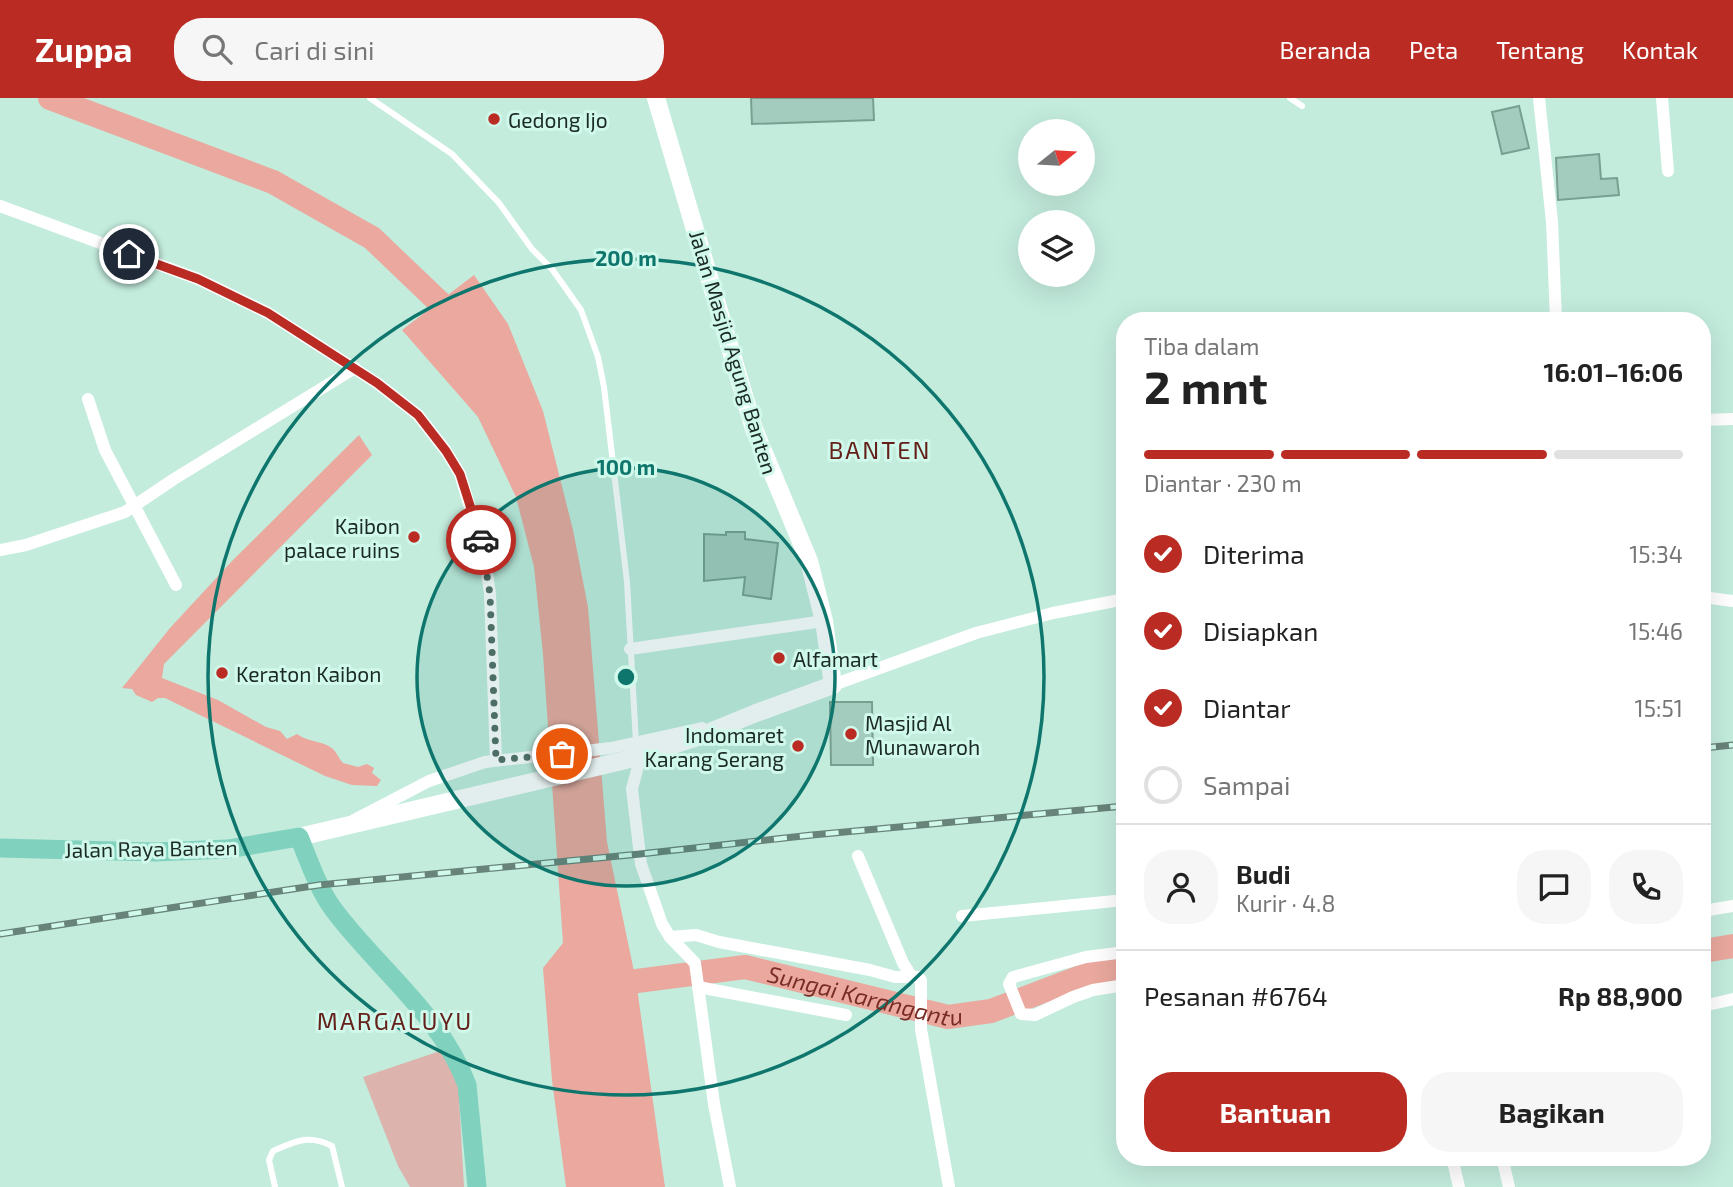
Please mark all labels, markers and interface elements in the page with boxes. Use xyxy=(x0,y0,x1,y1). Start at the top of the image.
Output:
search box xyxy=(174,18,664,81)
text: Zuppa xyxy=(35,29,132,69)
icon: search xyxy=(198,30,236,68)
text: Cari di sini xyxy=(254,34,374,65)
text: Beranda xyxy=(1280,35,1371,64)
text: Peta xyxy=(1409,35,1458,64)
text: Tentang xyxy=(1496,35,1584,64)
text: Kontak xyxy=(1622,35,1698,64)
place label: Gedong Ijo xyxy=(508,107,608,133)
marker: Gedong Ijo xyxy=(486,111,502,127)
north arrow xyxy=(1018,119,1096,196)
map controls xyxy=(1018,119,1095,287)
button: layers xyxy=(1018,210,1095,287)
pin xyxy=(99,224,159,284)
street label: Jalan Masjid Agung Banten xyxy=(684,227,783,477)
icon: home xyxy=(110,235,148,273)
text: 200 m xyxy=(595,245,657,270)
text: Tiba dalam xyxy=(1144,332,1259,360)
text: 16:01–16:06 xyxy=(1543,356,1683,387)
text: 2 mnt xyxy=(1144,358,1268,413)
district label: BANTEN xyxy=(828,435,932,464)
text: 100 m xyxy=(597,454,655,479)
text: Diantar · 230 m xyxy=(1144,469,1302,497)
courier xyxy=(446,505,516,575)
place label: Kaibon palace ruins xyxy=(284,513,400,562)
icon: car xyxy=(462,521,500,559)
marker: Kaibon palace ruins xyxy=(406,529,422,545)
icon: check xyxy=(1144,535,1182,573)
text: Diterima xyxy=(1203,538,1305,569)
text: 15:34 xyxy=(1629,540,1683,568)
icon: check xyxy=(1144,612,1182,650)
text: Disiapkan xyxy=(1203,615,1318,646)
text: 15:46 xyxy=(1629,617,1683,645)
place label: Alfamart xyxy=(793,646,878,671)
marker: Alfamart xyxy=(771,650,787,666)
place label: Keraton Kaibon xyxy=(236,661,381,686)
marker: Keraton Kaibon xyxy=(214,665,230,681)
centre of rings xyxy=(614,665,638,689)
icon: check xyxy=(1144,689,1182,727)
text: Diantar xyxy=(1203,692,1291,723)
text: 15:51 xyxy=(1635,694,1683,722)
place label: Masjid Al Munawaroh xyxy=(865,710,980,759)
place label: Indomaret Karang Serang xyxy=(645,722,784,771)
pin xyxy=(532,724,592,784)
marker: Masjid Al Munawaroh xyxy=(843,726,859,742)
icon: bag xyxy=(543,735,581,773)
marker: Indomaret Karang Serang xyxy=(790,738,806,754)
text: Sampai xyxy=(1203,769,1290,800)
street label: Jalan Raya Banten xyxy=(64,834,238,862)
button: person xyxy=(1144,850,1218,924)
button: chat xyxy=(1517,850,1591,924)
button: phone xyxy=(1609,850,1683,924)
text: Budi xyxy=(1236,858,1291,889)
text: Kurir · 4.8 xyxy=(1236,889,1335,917)
water label: Sungai Karangantu xyxy=(765,959,964,1031)
text: Pesanan #6764 xyxy=(1144,980,1328,1011)
text: Rp 88,900 xyxy=(1558,980,1683,1011)
district label: MARGALUYU xyxy=(317,1006,473,1035)
button: Bantuan xyxy=(1144,1072,1407,1152)
button: Bagikan xyxy=(1421,1072,1683,1152)

